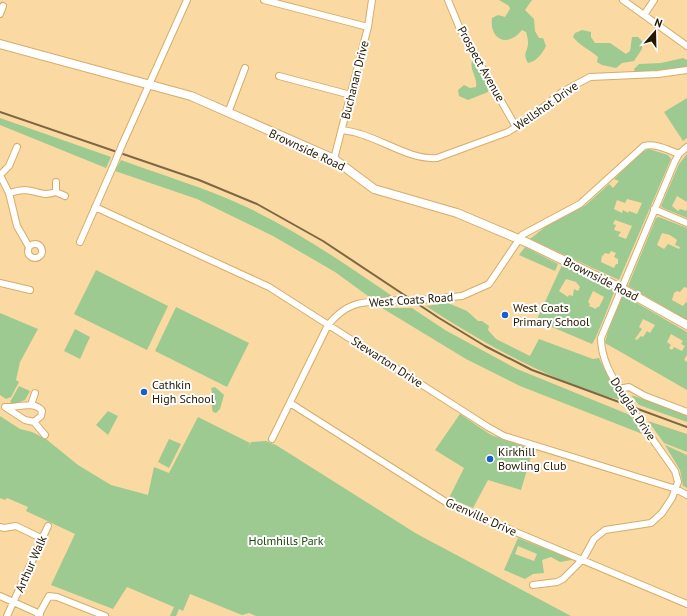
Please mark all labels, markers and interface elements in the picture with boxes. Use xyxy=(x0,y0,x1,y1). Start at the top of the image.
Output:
north arrow xyxy=(635,12,675,52)
text: N xyxy=(653,15,664,30)
street label: Prospect Avenue xyxy=(454,23,508,104)
street label: Buchanan Drive xyxy=(337,39,372,121)
street label: Wellshot Drive xyxy=(511,78,581,133)
street label: Brownside Road xyxy=(267,125,348,174)
street label: Brownside Road xyxy=(561,253,641,304)
street label: West Coats Road xyxy=(368,289,454,310)
place label: West Coats Primary School xyxy=(513,300,590,329)
marker: West Coats Primary School xyxy=(500,310,510,320)
street label: Stewarton Drive xyxy=(349,333,426,390)
street label: Douglas Drive xyxy=(608,375,659,443)
place label: Cathkin High School xyxy=(152,377,215,406)
marker: Cathkin High School xyxy=(139,387,149,397)
place label: Kirkhill Bowling Club xyxy=(498,444,566,473)
marker: Kirkhill Bowling Club xyxy=(485,454,495,464)
street label: Grenville Drive xyxy=(443,494,519,539)
street label: Arthur Walk xyxy=(11,533,50,594)
park label: Holmhills Park xyxy=(249,533,324,548)

